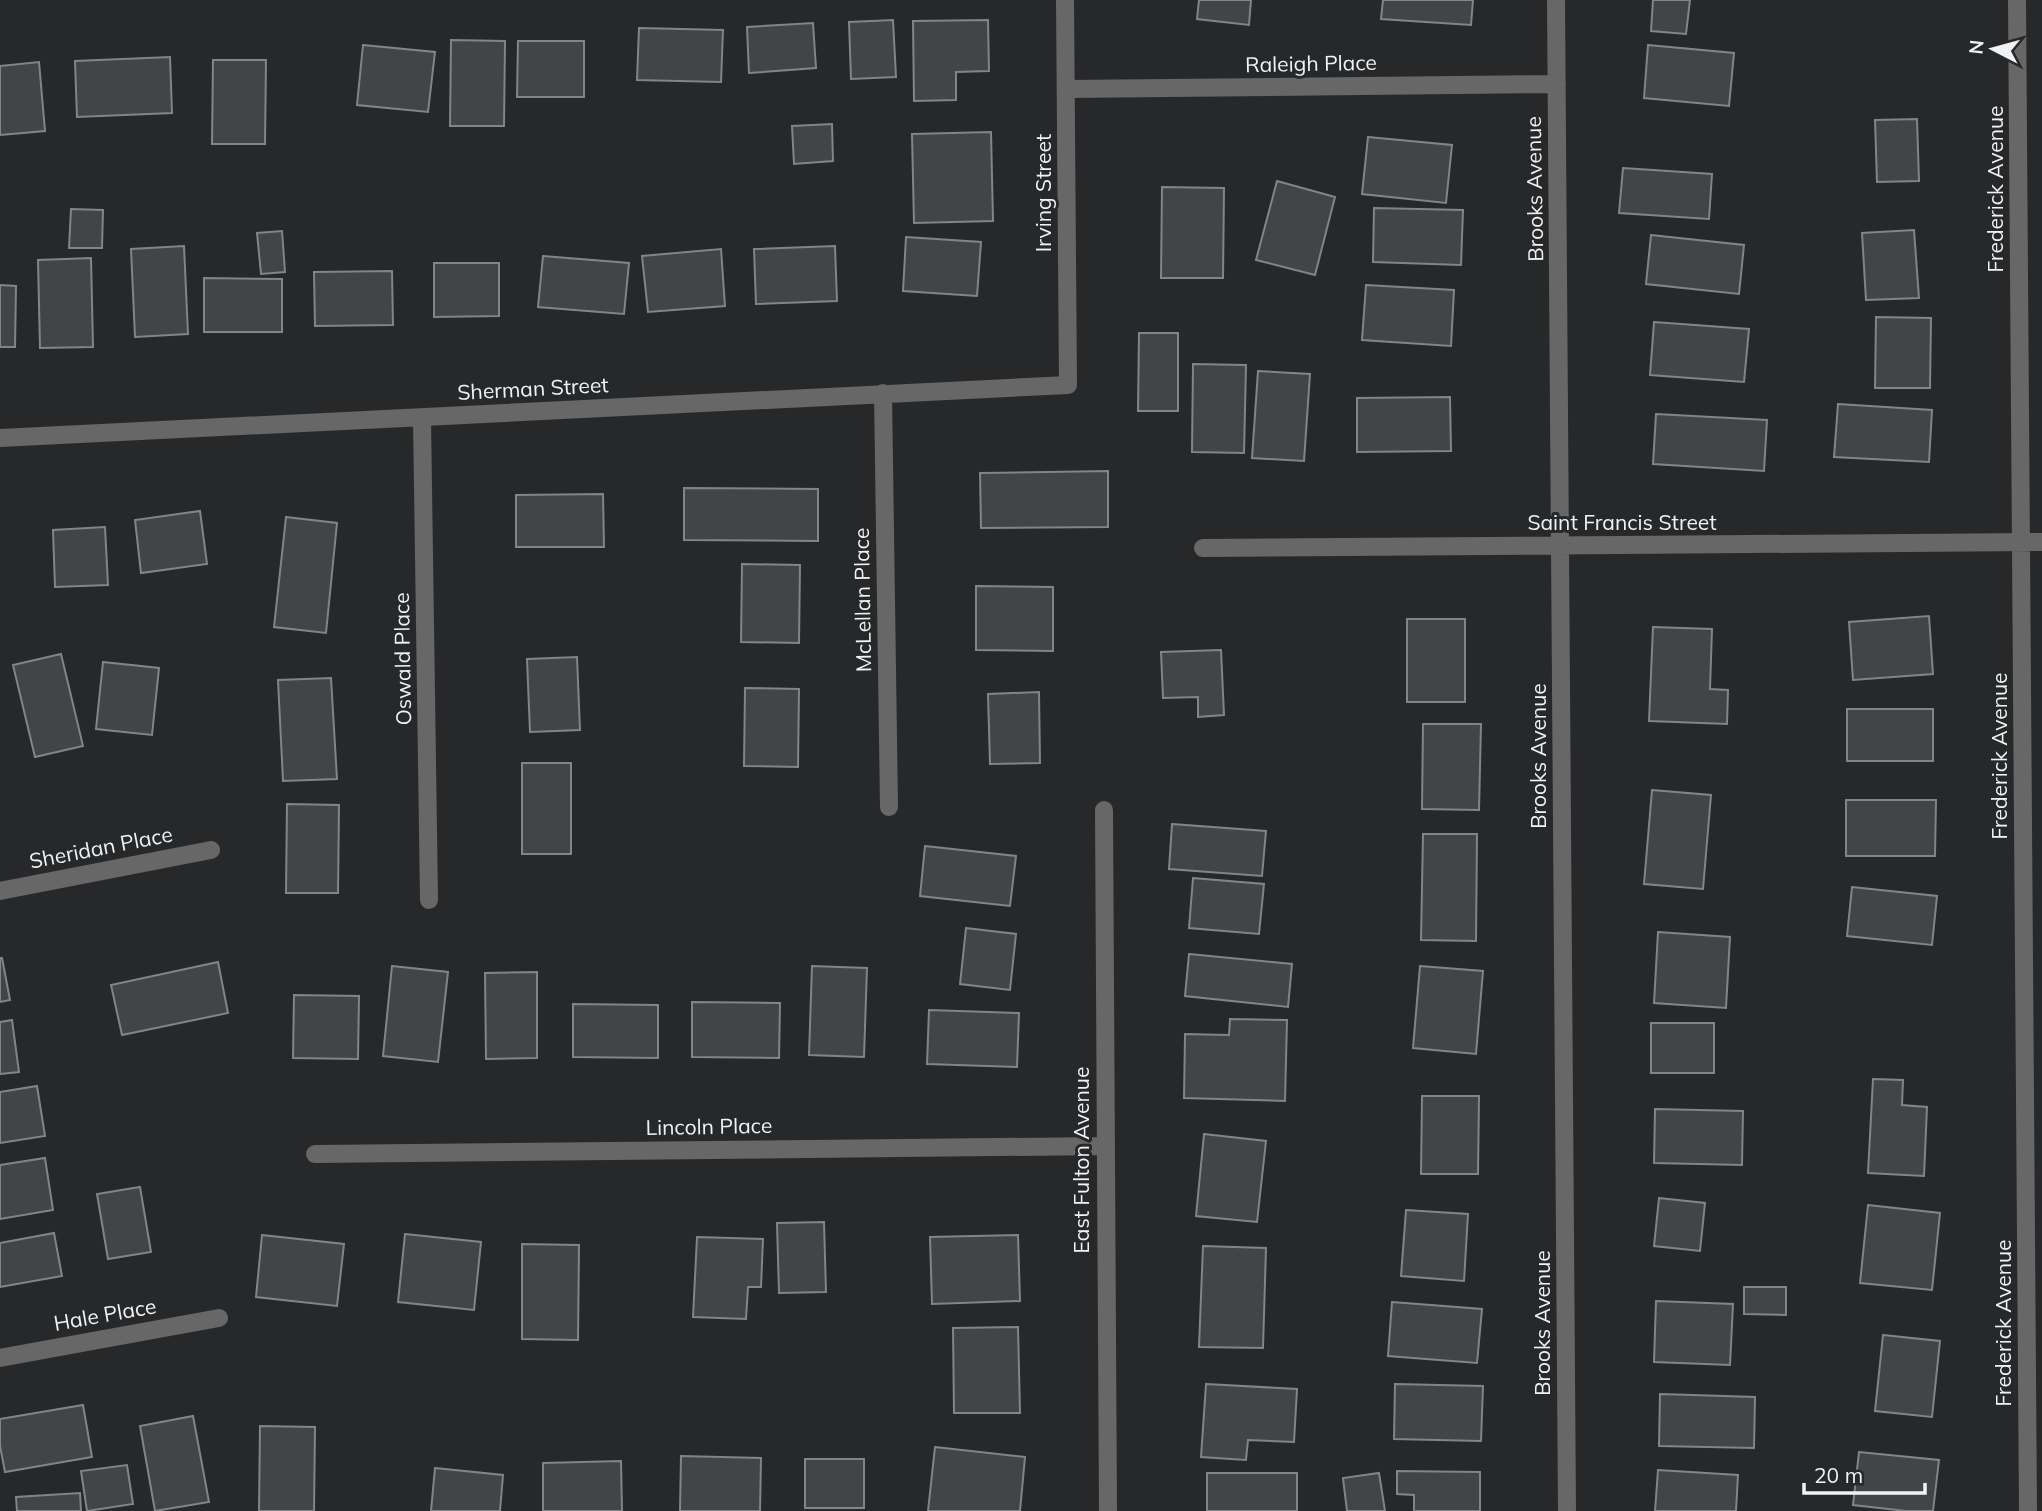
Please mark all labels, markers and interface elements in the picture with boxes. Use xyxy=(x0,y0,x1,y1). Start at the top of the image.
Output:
north arrow xyxy=(1958,14,2028,84)
text: N xyxy=(1963,39,1989,56)
street label: Raleigh Place xyxy=(1245,49,1377,77)
street label: Frederick Avenue xyxy=(1982,106,2008,273)
street label: Brooks Avenue xyxy=(1520,116,1548,262)
street label: Irving Street xyxy=(1030,134,1056,252)
street label: Sherman Street xyxy=(457,371,609,405)
street label: Saint Francis Street xyxy=(1527,509,1717,535)
street label: McLellan Place xyxy=(848,528,876,672)
street label: Oswald Place xyxy=(388,592,416,726)
street label: Frederick Avenue xyxy=(1986,673,2012,840)
street label: Brooks Avenue xyxy=(1525,683,1551,829)
street label: Sheridan Place xyxy=(27,820,175,874)
street label: East Fulton Avenue xyxy=(1068,1067,1094,1253)
street label: Lincoln Place xyxy=(645,1112,772,1140)
street label: Frederick Avenue xyxy=(1990,1240,2016,1407)
street label: Brooks Avenue xyxy=(1529,1250,1555,1396)
street label: Hale Place xyxy=(52,1292,158,1336)
scale bar xyxy=(1804,1452,1925,1496)
text: 20 m xyxy=(1814,1462,1863,1488)

